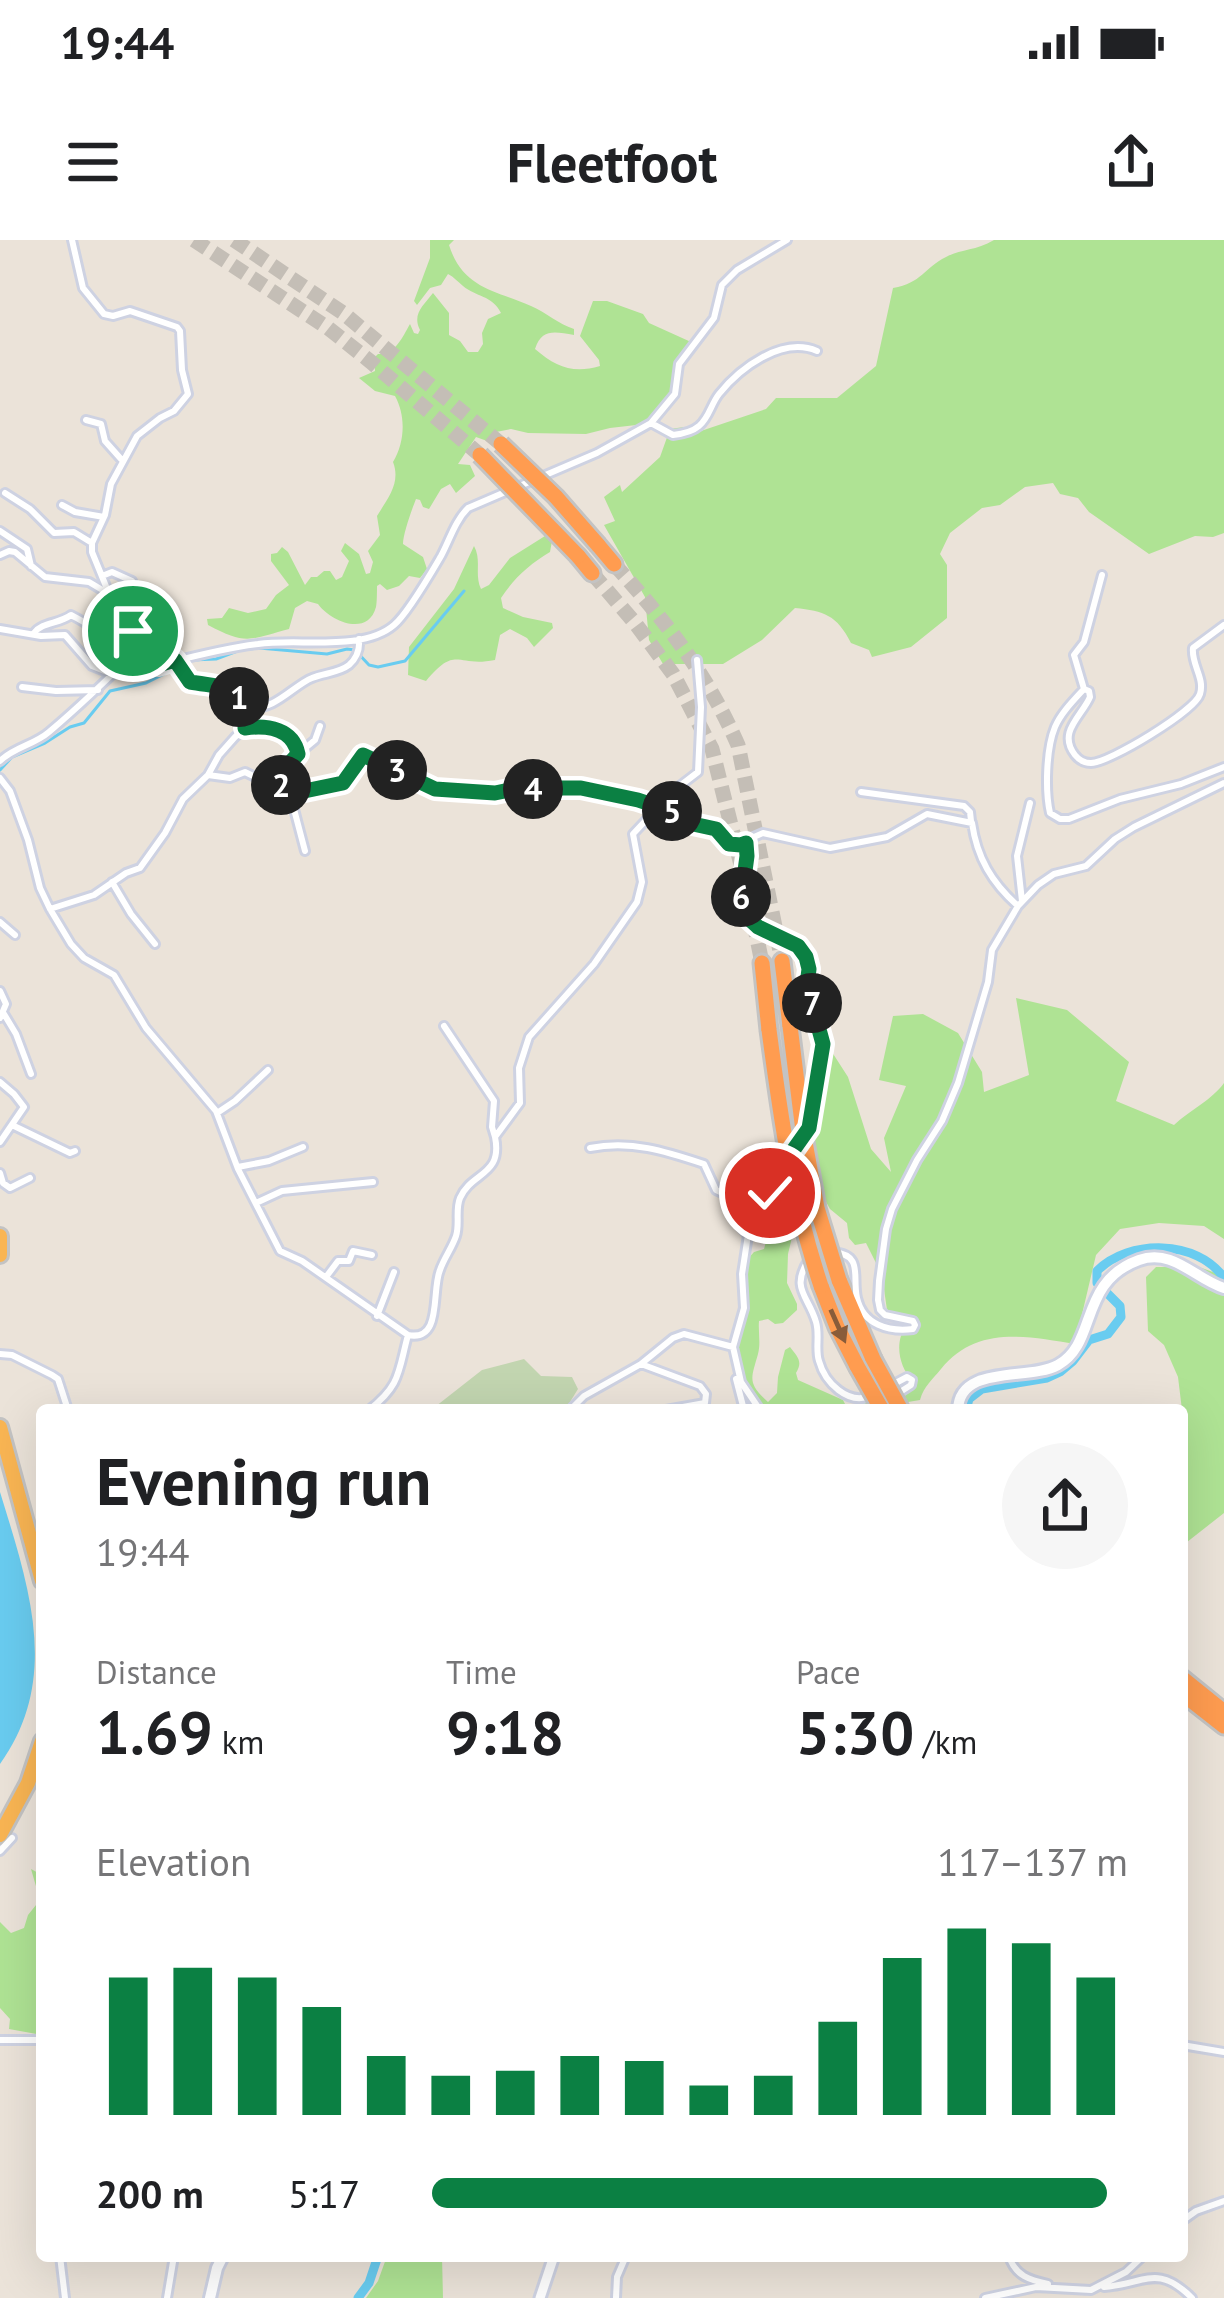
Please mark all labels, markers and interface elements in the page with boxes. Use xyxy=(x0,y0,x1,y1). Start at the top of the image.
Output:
text: 19:44 xyxy=(60,13,174,71)
text: Fleetfoot xyxy=(507,127,717,197)
icon: menu xyxy=(60,129,126,195)
icon: share xyxy=(1098,129,1164,195)
pin xyxy=(82,580,184,682)
icon: arrive xyxy=(100,598,166,664)
pin: 1 xyxy=(209,667,269,727)
text: 1 xyxy=(230,675,248,718)
pin: 3 xyxy=(367,740,427,800)
text: 3 xyxy=(388,748,406,791)
pin: 2 xyxy=(251,755,311,815)
pin: 4 xyxy=(503,759,563,819)
text: 2 xyxy=(272,763,290,806)
text: 4 xyxy=(524,767,542,810)
pin: 5 xyxy=(642,781,702,841)
text: 5 xyxy=(663,789,681,832)
pin: 6 xyxy=(711,867,771,927)
text: 6 xyxy=(732,875,750,918)
pin: 7 xyxy=(782,973,842,1033)
text: 7 xyxy=(803,981,821,1024)
pin xyxy=(719,1142,821,1244)
icon: check xyxy=(737,1160,803,1226)
one-way arrow xyxy=(828,1309,848,1344)
text: Evening run xyxy=(96,1438,431,1523)
button: share xyxy=(1002,1443,1128,1569)
text: 19:44 xyxy=(96,1526,190,1577)
text: Distance xyxy=(96,1650,217,1693)
text: Time xyxy=(446,1650,517,1693)
text: Pace xyxy=(796,1650,861,1693)
text: 1.69 xyxy=(96,1693,213,1771)
text: 9:18 xyxy=(446,1693,564,1771)
text: 5:30 xyxy=(796,1693,914,1771)
text: km xyxy=(213,1720,264,1763)
text: /km xyxy=(914,1720,977,1763)
text: Elevation xyxy=(96,1836,251,1887)
text: 117–137 m xyxy=(937,1836,1128,1887)
text: 200 m xyxy=(96,2168,204,2219)
text: 5:17 xyxy=(288,2168,360,2219)

